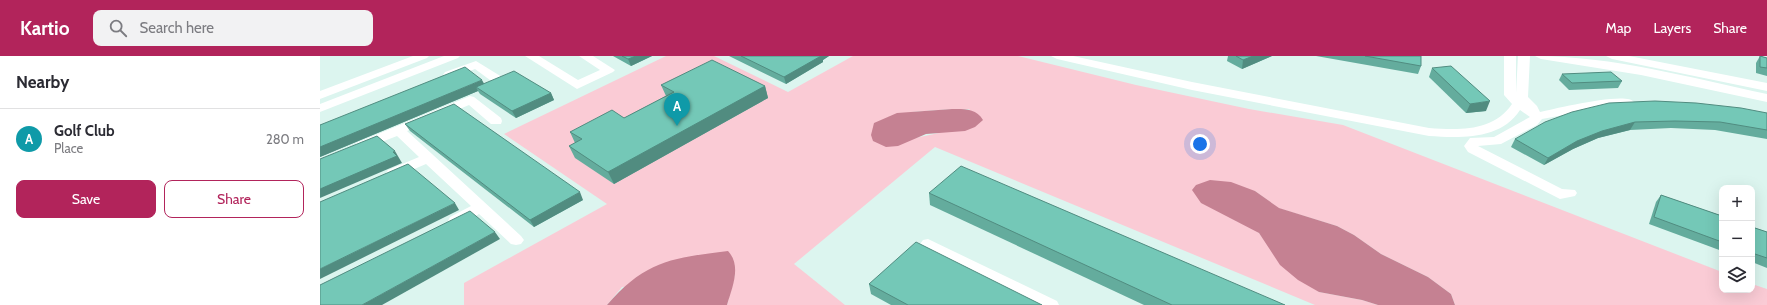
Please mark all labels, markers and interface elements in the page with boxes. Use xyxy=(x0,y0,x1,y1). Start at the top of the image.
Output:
search box xyxy=(93,10,373,46)
text: Kartio xyxy=(20,17,69,40)
icon: search xyxy=(107,17,129,39)
text: Search here xyxy=(139,19,214,37)
text: Map xyxy=(1606,19,1631,37)
text: Layers xyxy=(1653,19,1691,37)
text: Share xyxy=(1713,19,1747,37)
text: Nearby xyxy=(16,72,69,92)
pin: A xyxy=(664,93,690,126)
text: Golf Club xyxy=(54,122,115,140)
text: A xyxy=(25,131,33,147)
text: 280 m xyxy=(266,131,304,147)
your location xyxy=(1190,134,1210,154)
text: Place xyxy=(54,140,83,156)
button: Save xyxy=(16,180,156,218)
button: Share xyxy=(164,180,304,218)
map controls xyxy=(1719,185,1755,293)
button: + xyxy=(1719,185,1755,221)
button: − xyxy=(1719,221,1755,257)
button: layers xyxy=(1719,257,1755,293)

